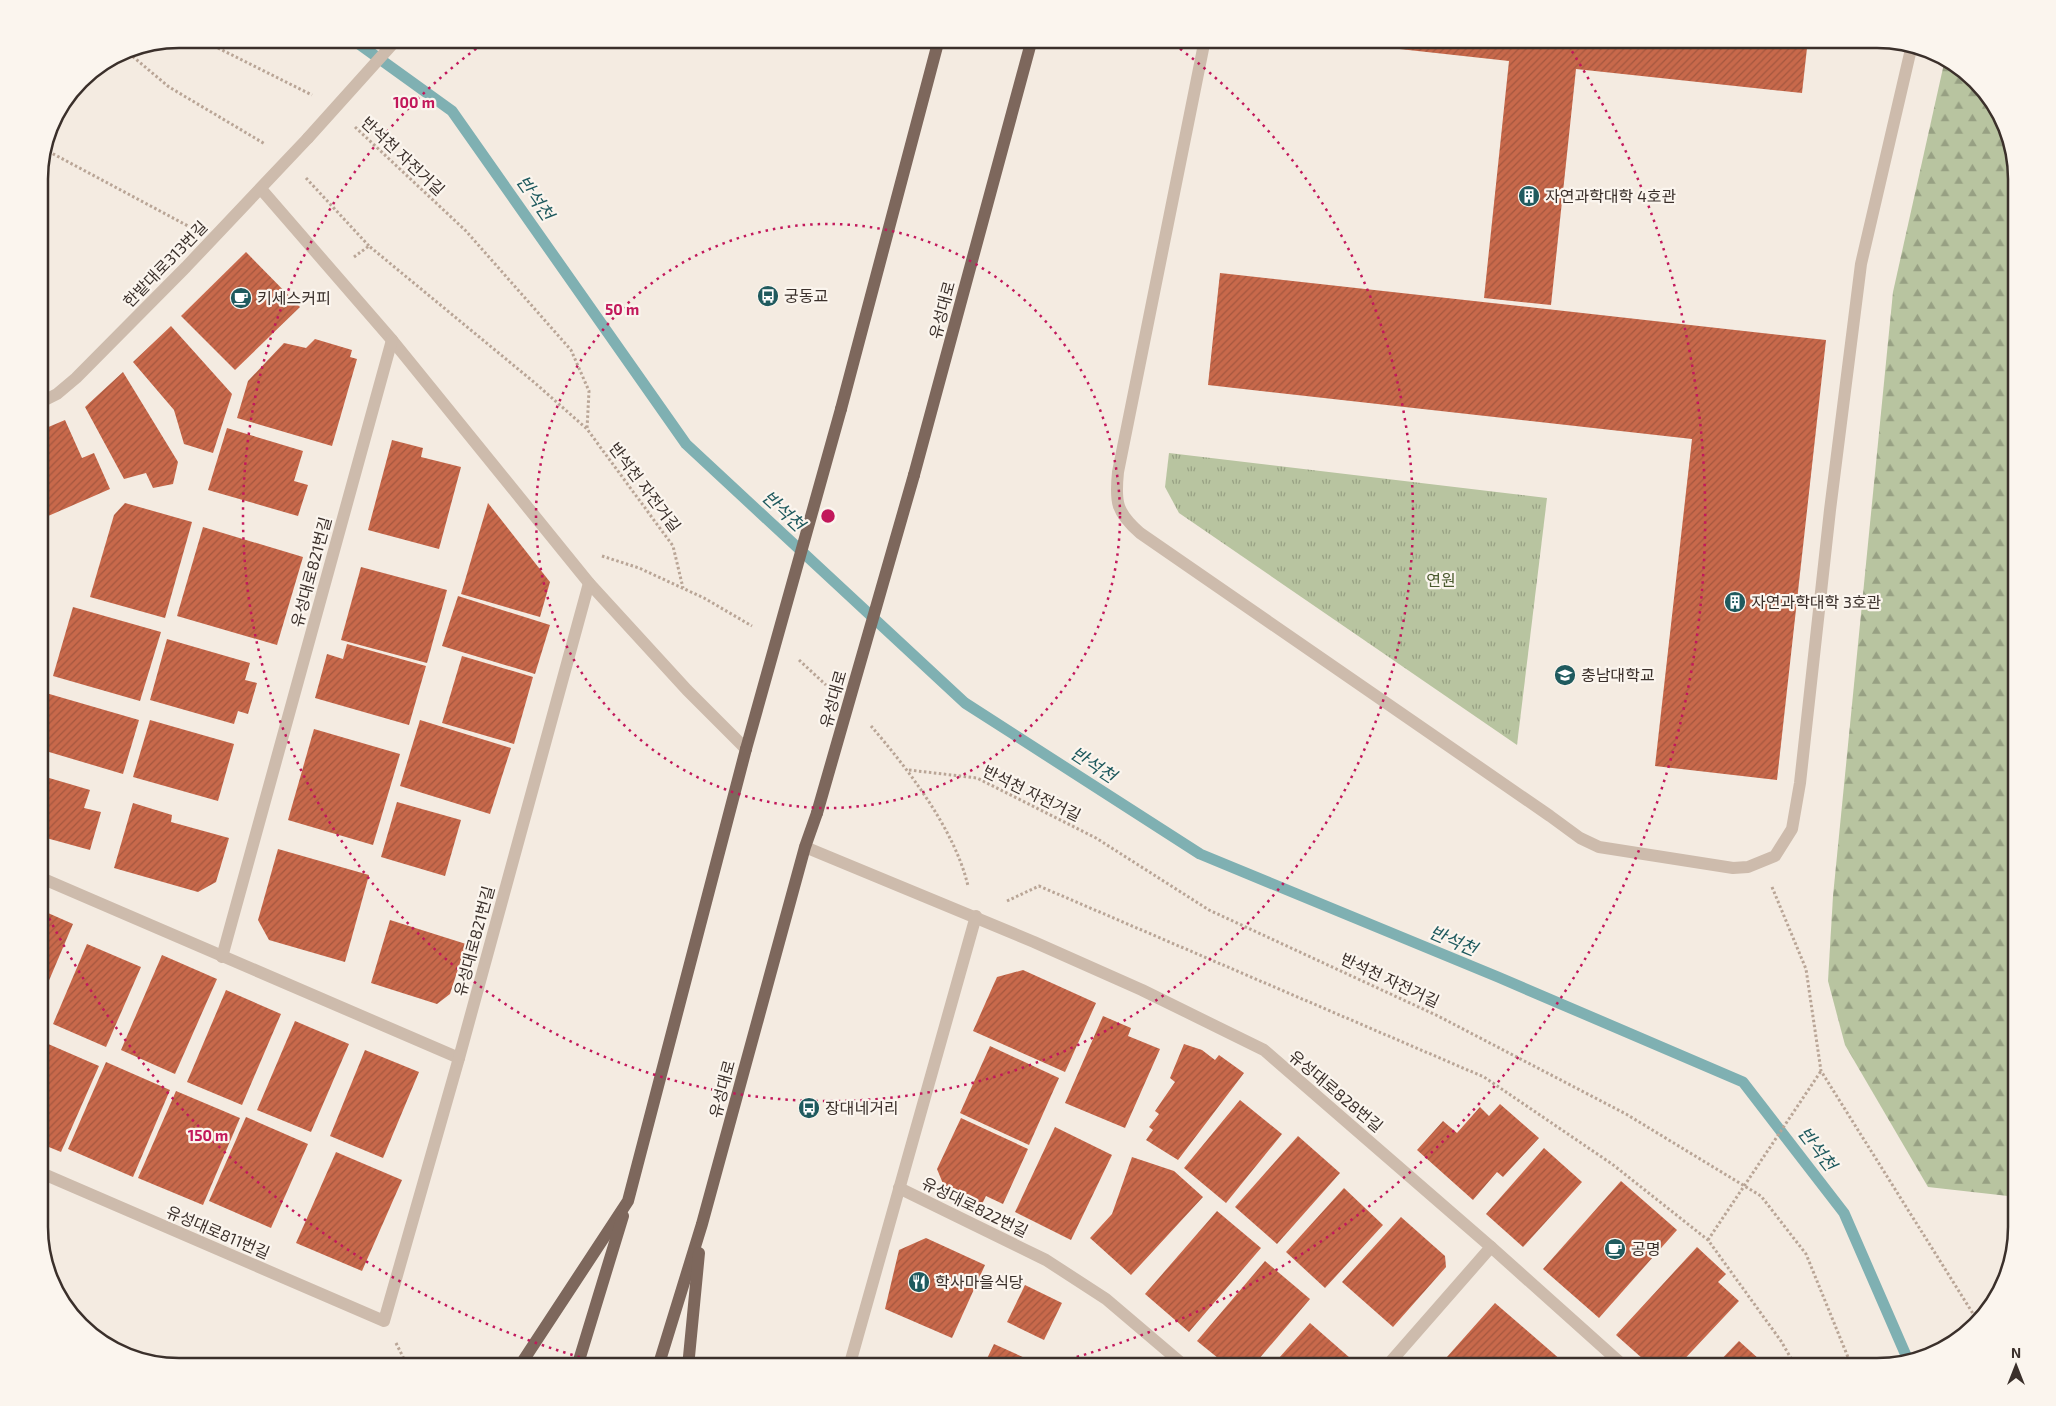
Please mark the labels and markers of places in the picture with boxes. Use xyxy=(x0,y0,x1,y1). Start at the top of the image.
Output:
building icon: 자연과학대학 4호관 xyxy=(1517,184,1541,208)
place label: 자연과학대학 4호관 xyxy=(1545,186,1676,205)
bus stop icon: 궁동교 xyxy=(756,284,780,308)
cafe icon: 키세스커피 xyxy=(229,286,253,310)
place label: 궁동교 xyxy=(784,286,828,305)
place label: 키세스커피 xyxy=(257,288,331,307)
centre of rings xyxy=(819,507,837,525)
building icon: 자연과학대학 3호관 xyxy=(1723,590,1747,614)
place label: 자연과학대학 3호관 xyxy=(1751,592,1882,611)
school or university icon: 충남대학교 xyxy=(1553,663,1577,687)
place label: 충남대학교 xyxy=(1581,665,1655,684)
bus stop icon: 장대네거리 xyxy=(797,1096,821,1120)
place label: 장대네거리 xyxy=(825,1098,899,1117)
cafe icon: 공명 xyxy=(1603,1237,1627,1261)
place label: 공명 xyxy=(1631,1239,1660,1258)
restaurant icon: 학사마을식당 xyxy=(907,1270,931,1294)
place label: 학사마을식당 xyxy=(935,1272,1024,1291)

